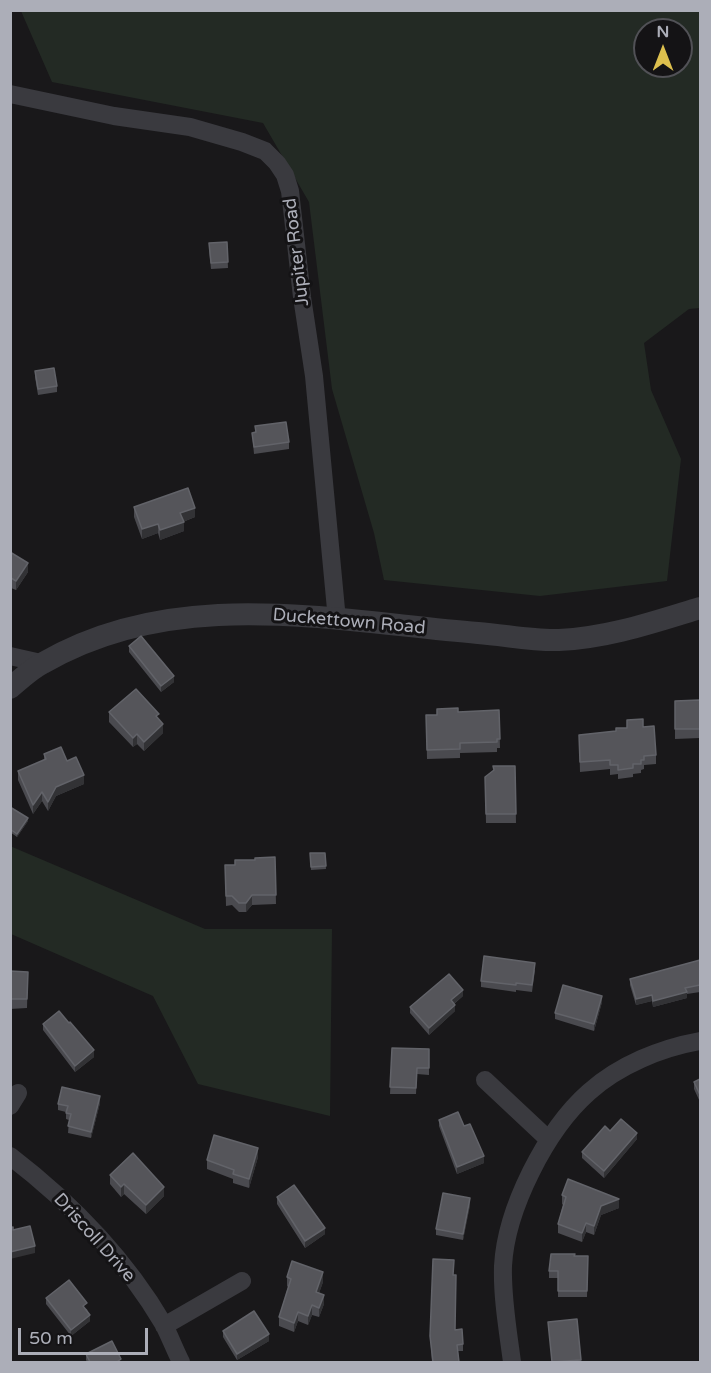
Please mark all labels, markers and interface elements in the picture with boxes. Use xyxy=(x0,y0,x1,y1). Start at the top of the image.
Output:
north arrow xyxy=(633,18,693,78)
text: N xyxy=(657,22,669,42)
street label: Jupiter Road xyxy=(280,197,314,307)
street label: Duckettown Road xyxy=(272,605,426,639)
street label: Driscoll Drive xyxy=(49,1189,139,1287)
scale bar xyxy=(21,1316,152,1354)
text: 50 m xyxy=(29,1327,73,1349)

